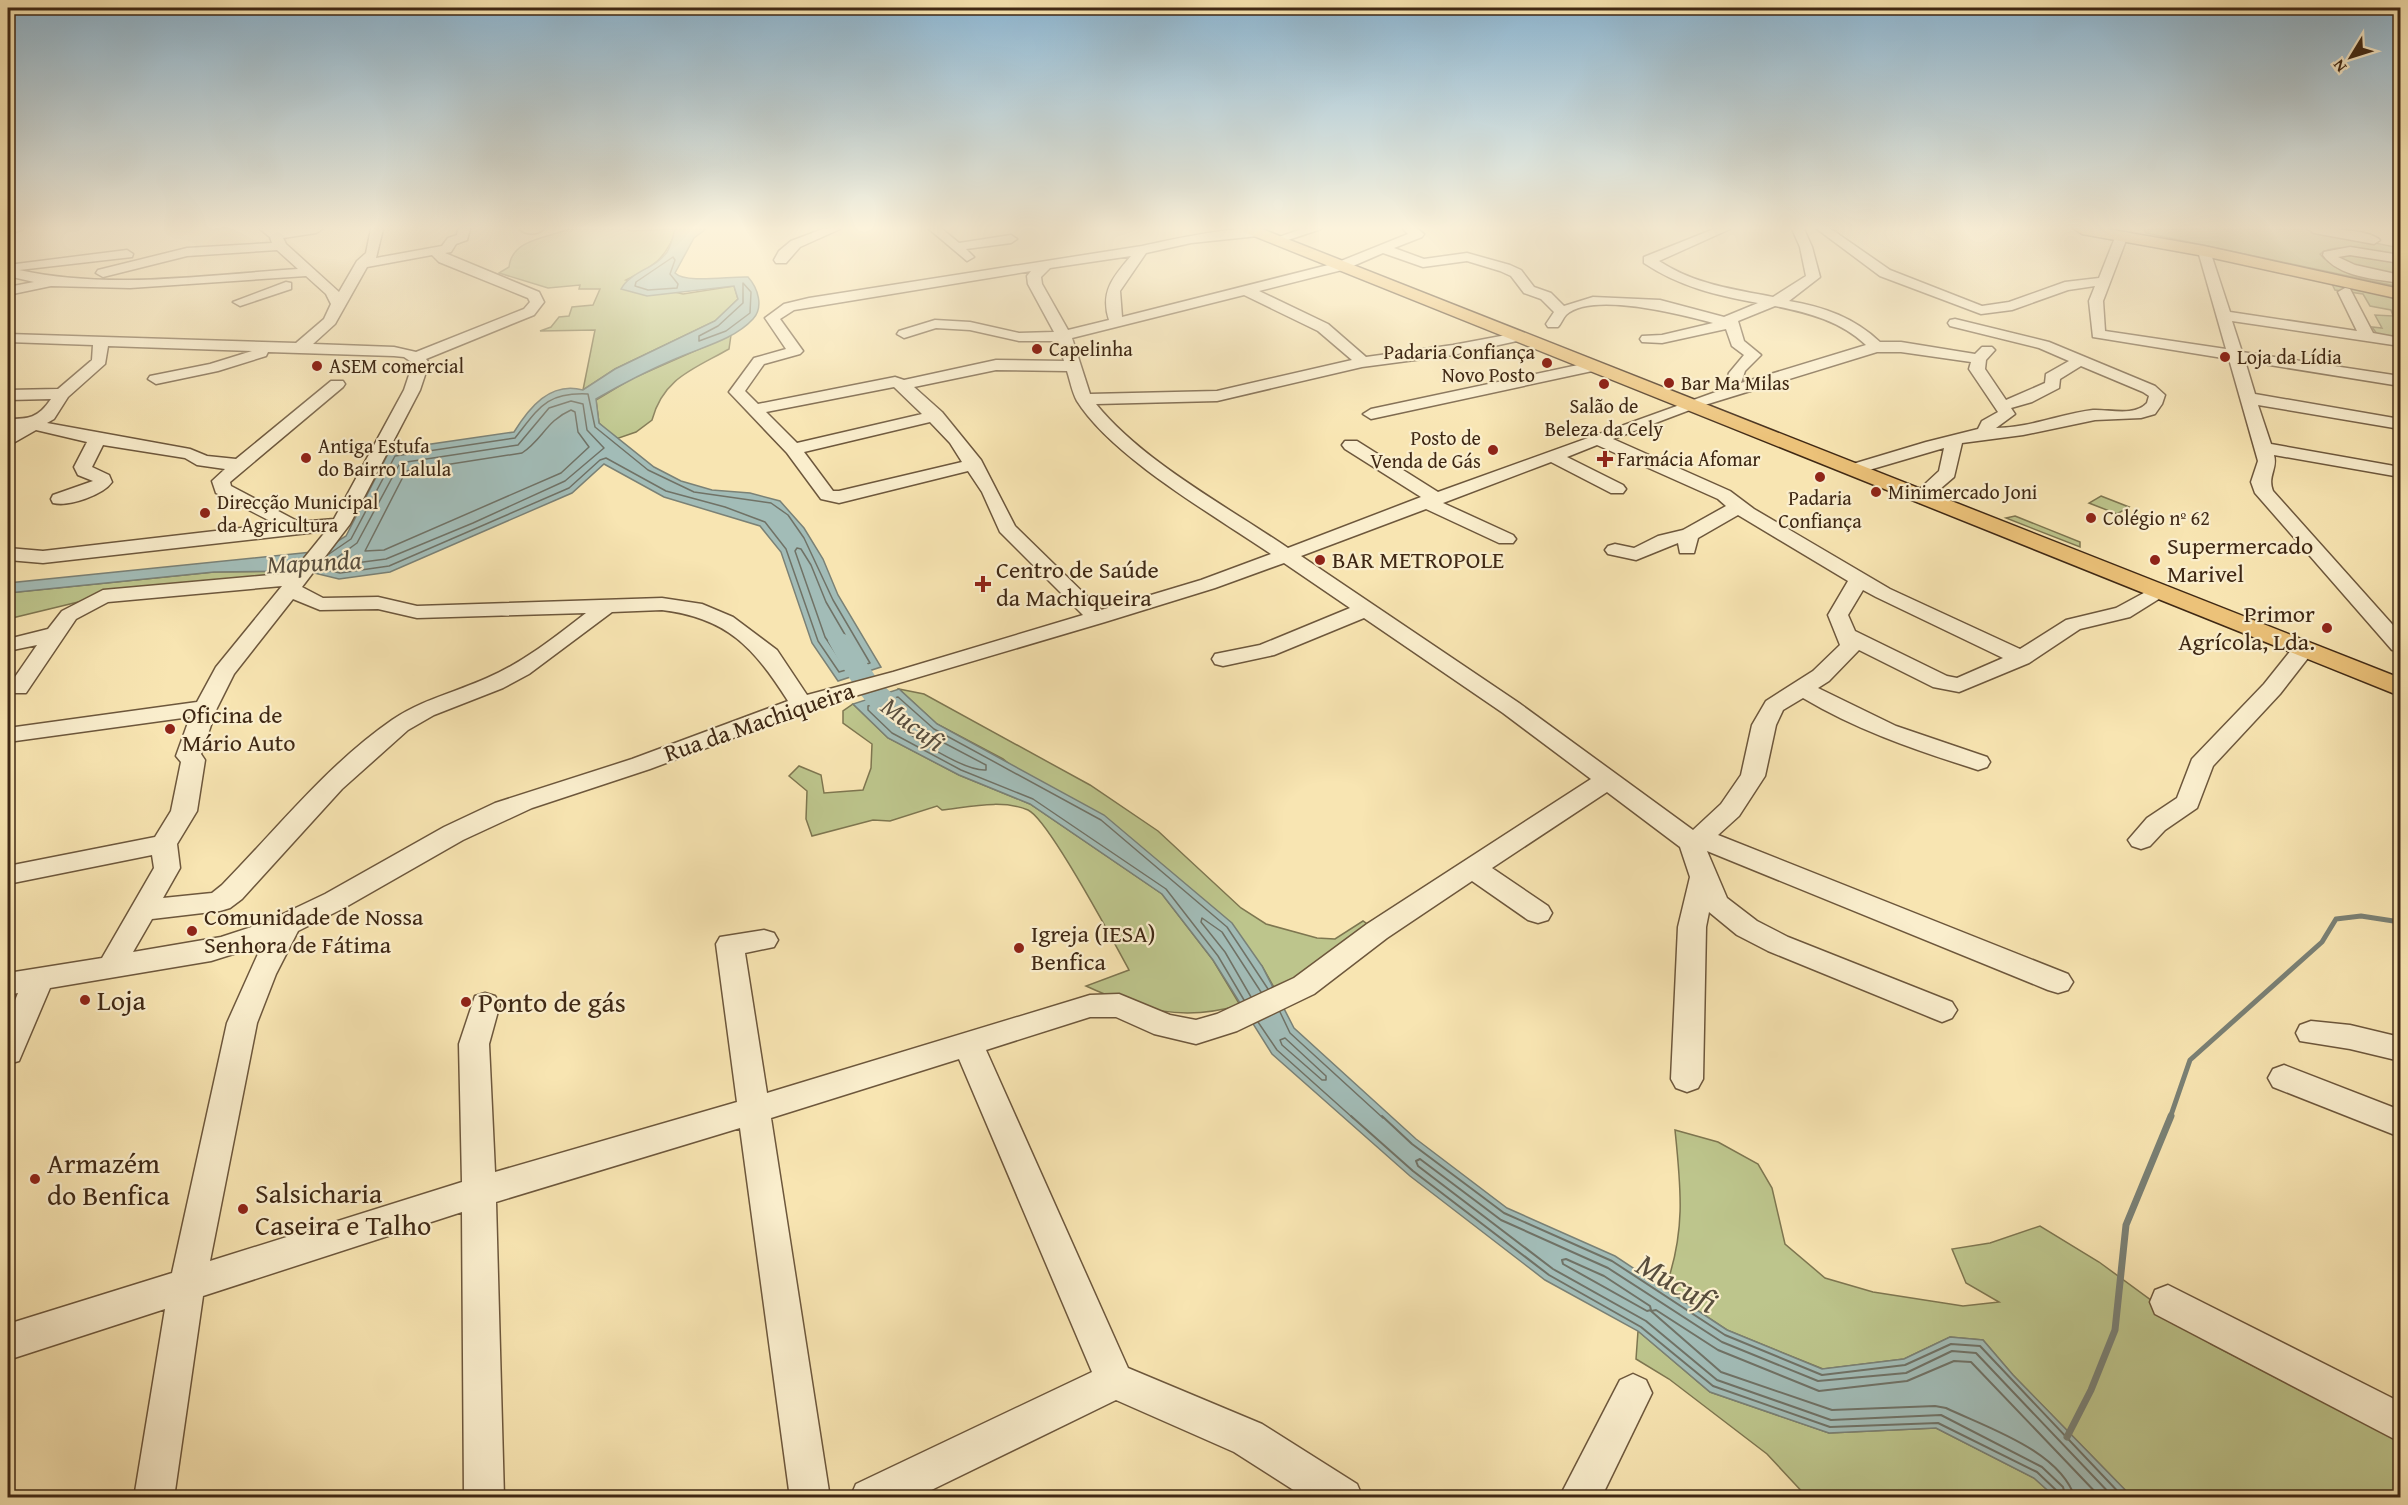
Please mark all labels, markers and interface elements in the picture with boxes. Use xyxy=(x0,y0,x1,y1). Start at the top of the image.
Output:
north arrow xyxy=(2321,27,2381,87)
text: N xyxy=(2326,54,2352,78)
place label: Capelinha xyxy=(1049,334,1133,363)
place label: Padaria Confiança Novo Posto xyxy=(1384,337,1536,389)
marker: Capelinha xyxy=(1030,342,1044,356)
place label: Loja da Lídia xyxy=(2237,342,2342,371)
marker: Loja da Lídia xyxy=(2218,350,2232,364)
place label: ASEM comercial xyxy=(329,351,464,380)
marker: Padaria Confiança Novo Posto xyxy=(1540,356,1554,370)
marker: ASEM comercial xyxy=(310,359,324,373)
place label: Bar Ma Milas xyxy=(1681,368,1790,397)
marker: Bar Ma Milas xyxy=(1662,376,1676,390)
marker: Salão de Beleza da Cely xyxy=(1597,377,1611,391)
place label: Salão de Beleza da Cely xyxy=(1545,391,1663,443)
place label: Posto de Venda de Gás xyxy=(1370,423,1481,475)
place label: Antiga Estufa do Bairro Lalula xyxy=(318,431,452,483)
marker: Posto de Venda de Gás xyxy=(1486,443,1500,457)
place label: Farmácia Afomar xyxy=(1617,444,1761,473)
marker: Antiga Estufa do Bairro Lalula xyxy=(299,451,313,465)
marker: Farmácia Afomar xyxy=(1598,452,1612,466)
marker: Padaria Confiança xyxy=(1813,470,1827,484)
place label: Minimercado Joni xyxy=(1888,477,2038,506)
place label: Padaria Confiança xyxy=(1778,483,1862,535)
marker: Minimercado Joni xyxy=(1869,485,1883,499)
place label: Direcção Municipal da Agricultura xyxy=(217,487,379,539)
place label: Colégio nº 62 xyxy=(2103,503,2210,532)
marker: Direcção Municipal da Agricultura xyxy=(198,506,212,520)
marker: Colégio nº 62 xyxy=(2084,511,2098,525)
place label: Supermercado Marivel xyxy=(2167,528,2313,591)
water label: Mapunda xyxy=(266,540,362,583)
place label: BAR METROPOLE xyxy=(1332,542,1504,577)
place label: Centro de Saúde da Machiqueira xyxy=(996,552,1159,615)
marker: BAR METROPOLE xyxy=(1313,553,1327,567)
marker: Supermercado Marivel xyxy=(2148,553,2162,567)
marker: Centro de Saúde da Machiqueira xyxy=(974,575,992,593)
place label: Primor Agrícola, Lda. xyxy=(2178,596,2315,659)
marker: Primor Agrícola, Lda. xyxy=(2320,621,2334,635)
street label: Rua da Machiqueira xyxy=(659,672,859,770)
water label: Mucufi xyxy=(873,687,954,761)
place label: Oficina de Mário Auto xyxy=(182,697,295,760)
marker: Oficina de Mário Auto xyxy=(163,722,177,736)
place label: Comunidade de Nossa Senhora de Fátima xyxy=(204,899,424,962)
place label: Igreja (IESA) Benfica xyxy=(1031,916,1155,979)
marker: Comunidade de Nossa Senhora de Fátima xyxy=(185,924,199,938)
marker: Igreja (IESA) Benfica xyxy=(1012,941,1026,955)
place label: Loja xyxy=(97,979,146,1020)
place label: Ponto de gás xyxy=(478,981,626,1022)
marker: Loja xyxy=(78,993,92,1007)
marker: Ponto de gás xyxy=(459,995,473,1009)
place label: Armazém do Benfica xyxy=(47,1142,170,1215)
marker: Armazém do Benfica xyxy=(28,1172,42,1186)
place label: Salsicharia Caseira e Talho xyxy=(255,1172,431,1245)
marker: Salsicharia Caseira e Talho xyxy=(236,1202,250,1216)
water label: Mucufi xyxy=(1628,1240,1727,1325)

